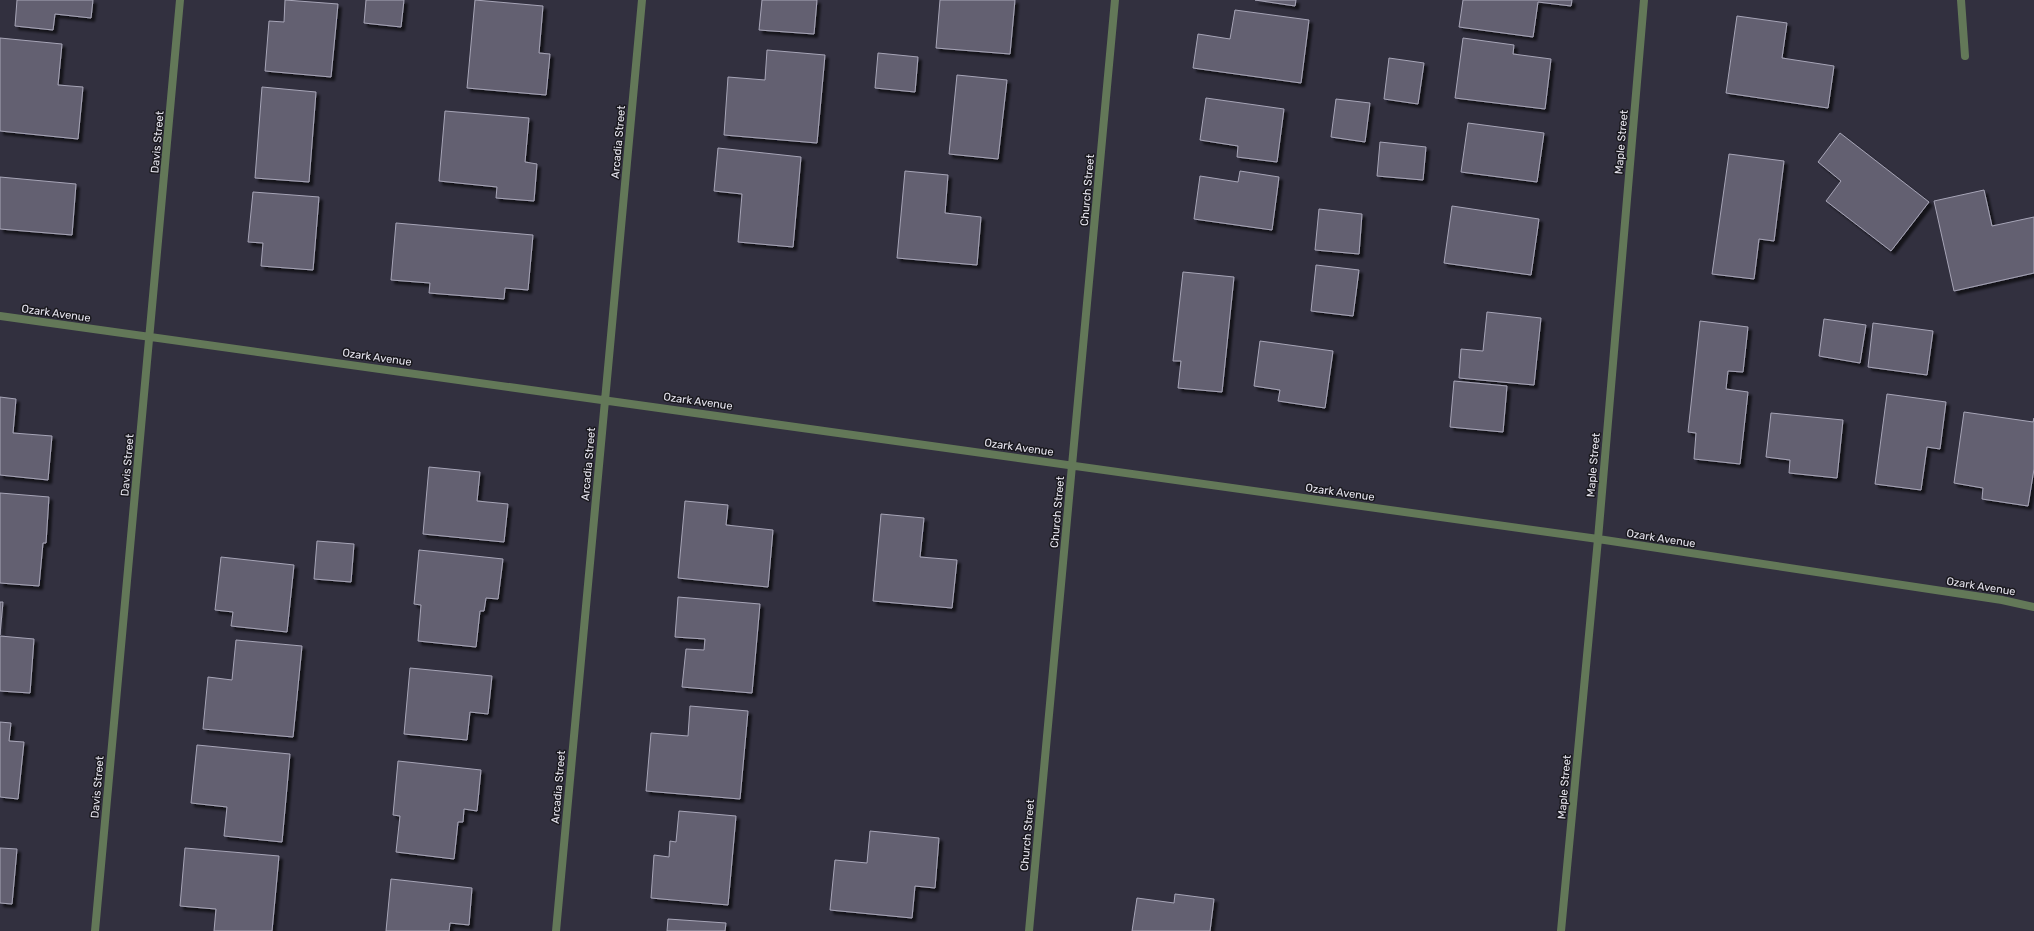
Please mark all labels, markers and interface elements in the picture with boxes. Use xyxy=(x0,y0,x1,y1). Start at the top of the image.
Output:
street label: Arcadia Street xyxy=(609,104,628,179)
street label: Maple Street xyxy=(1612,109,1631,175)
street label: Davis Street xyxy=(148,110,167,174)
street label: Church Street xyxy=(1078,153,1097,226)
street label: Ozark Avenue xyxy=(20,302,91,325)
street label: Ozark Avenue xyxy=(341,346,412,369)
street label: Ozark Avenue xyxy=(662,390,733,413)
street label: Arcadia Street xyxy=(579,426,598,501)
street label: Maple Street xyxy=(1584,432,1603,498)
street label: Davis Street xyxy=(118,433,137,497)
street label: Ozark Avenue xyxy=(983,436,1054,459)
street label: Church Street xyxy=(1048,475,1067,548)
street label: Ozark Avenue xyxy=(1304,481,1375,504)
street label: Ozark Avenue xyxy=(1625,527,1696,550)
street label: Ozark Avenue xyxy=(1945,575,2016,598)
street label: Arcadia Street xyxy=(549,749,568,824)
street label: Maple Street xyxy=(1555,754,1574,820)
street label: Davis Street xyxy=(88,755,107,819)
street label: Church Street xyxy=(1018,798,1037,871)

